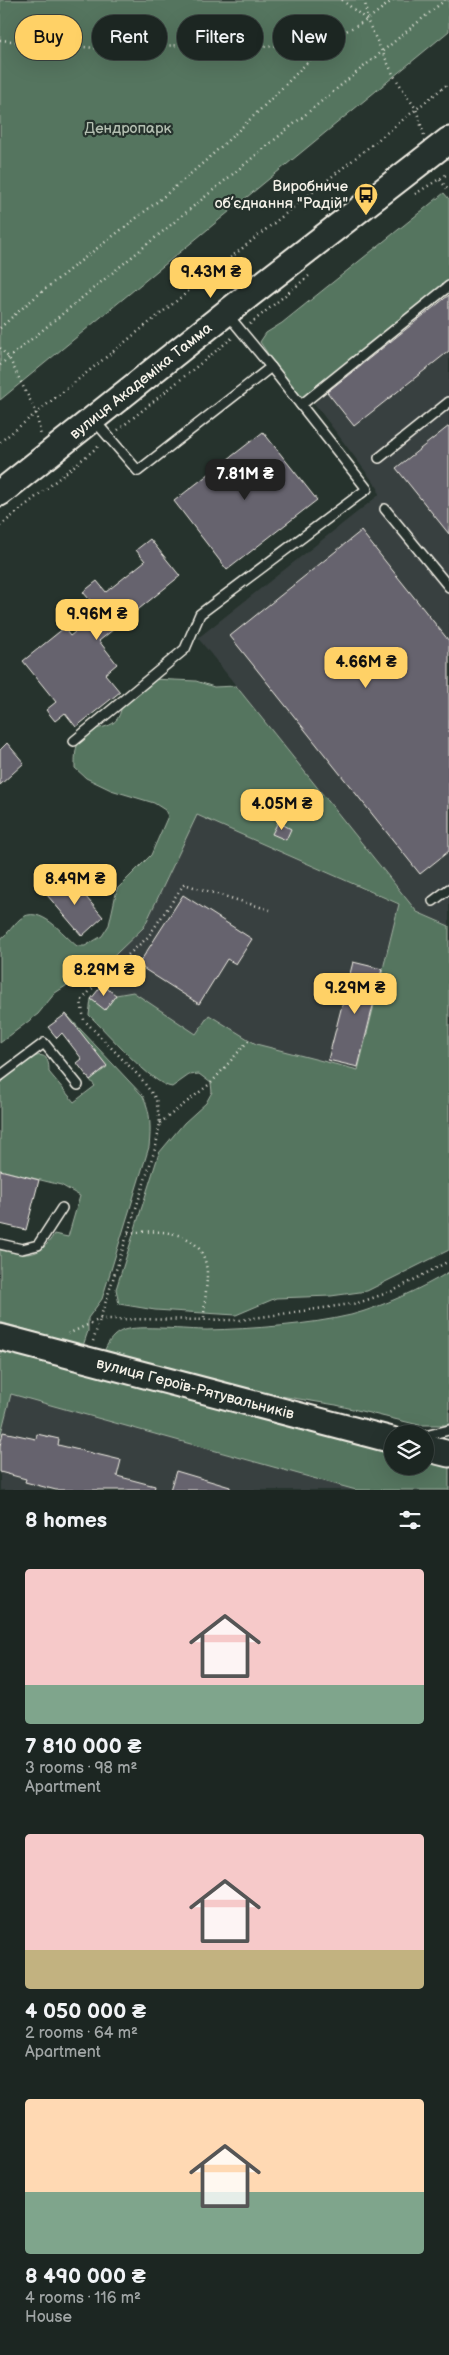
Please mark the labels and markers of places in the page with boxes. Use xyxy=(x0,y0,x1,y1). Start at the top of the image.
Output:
place label: Виробниче об’єднання "Радій" xyxy=(215,177,348,213)
bus stop icon: Виробниче об’єднання "Радій" xyxy=(353,182,379,216)
pin: 9.43M ₴ xyxy=(165,256,257,299)
pin: 7.81M ₴ xyxy=(199,458,291,501)
pin: 9.96M ₴ xyxy=(51,598,143,641)
pin: 4.66M ₴ xyxy=(320,646,412,689)
pin: 4.05M ₴ xyxy=(236,788,328,831)
pin: 8.49M ₴ xyxy=(29,864,121,906)
pin: 8.29M ₴ xyxy=(58,954,150,997)
pin: 9.29M ₴ xyxy=(309,972,401,1015)

